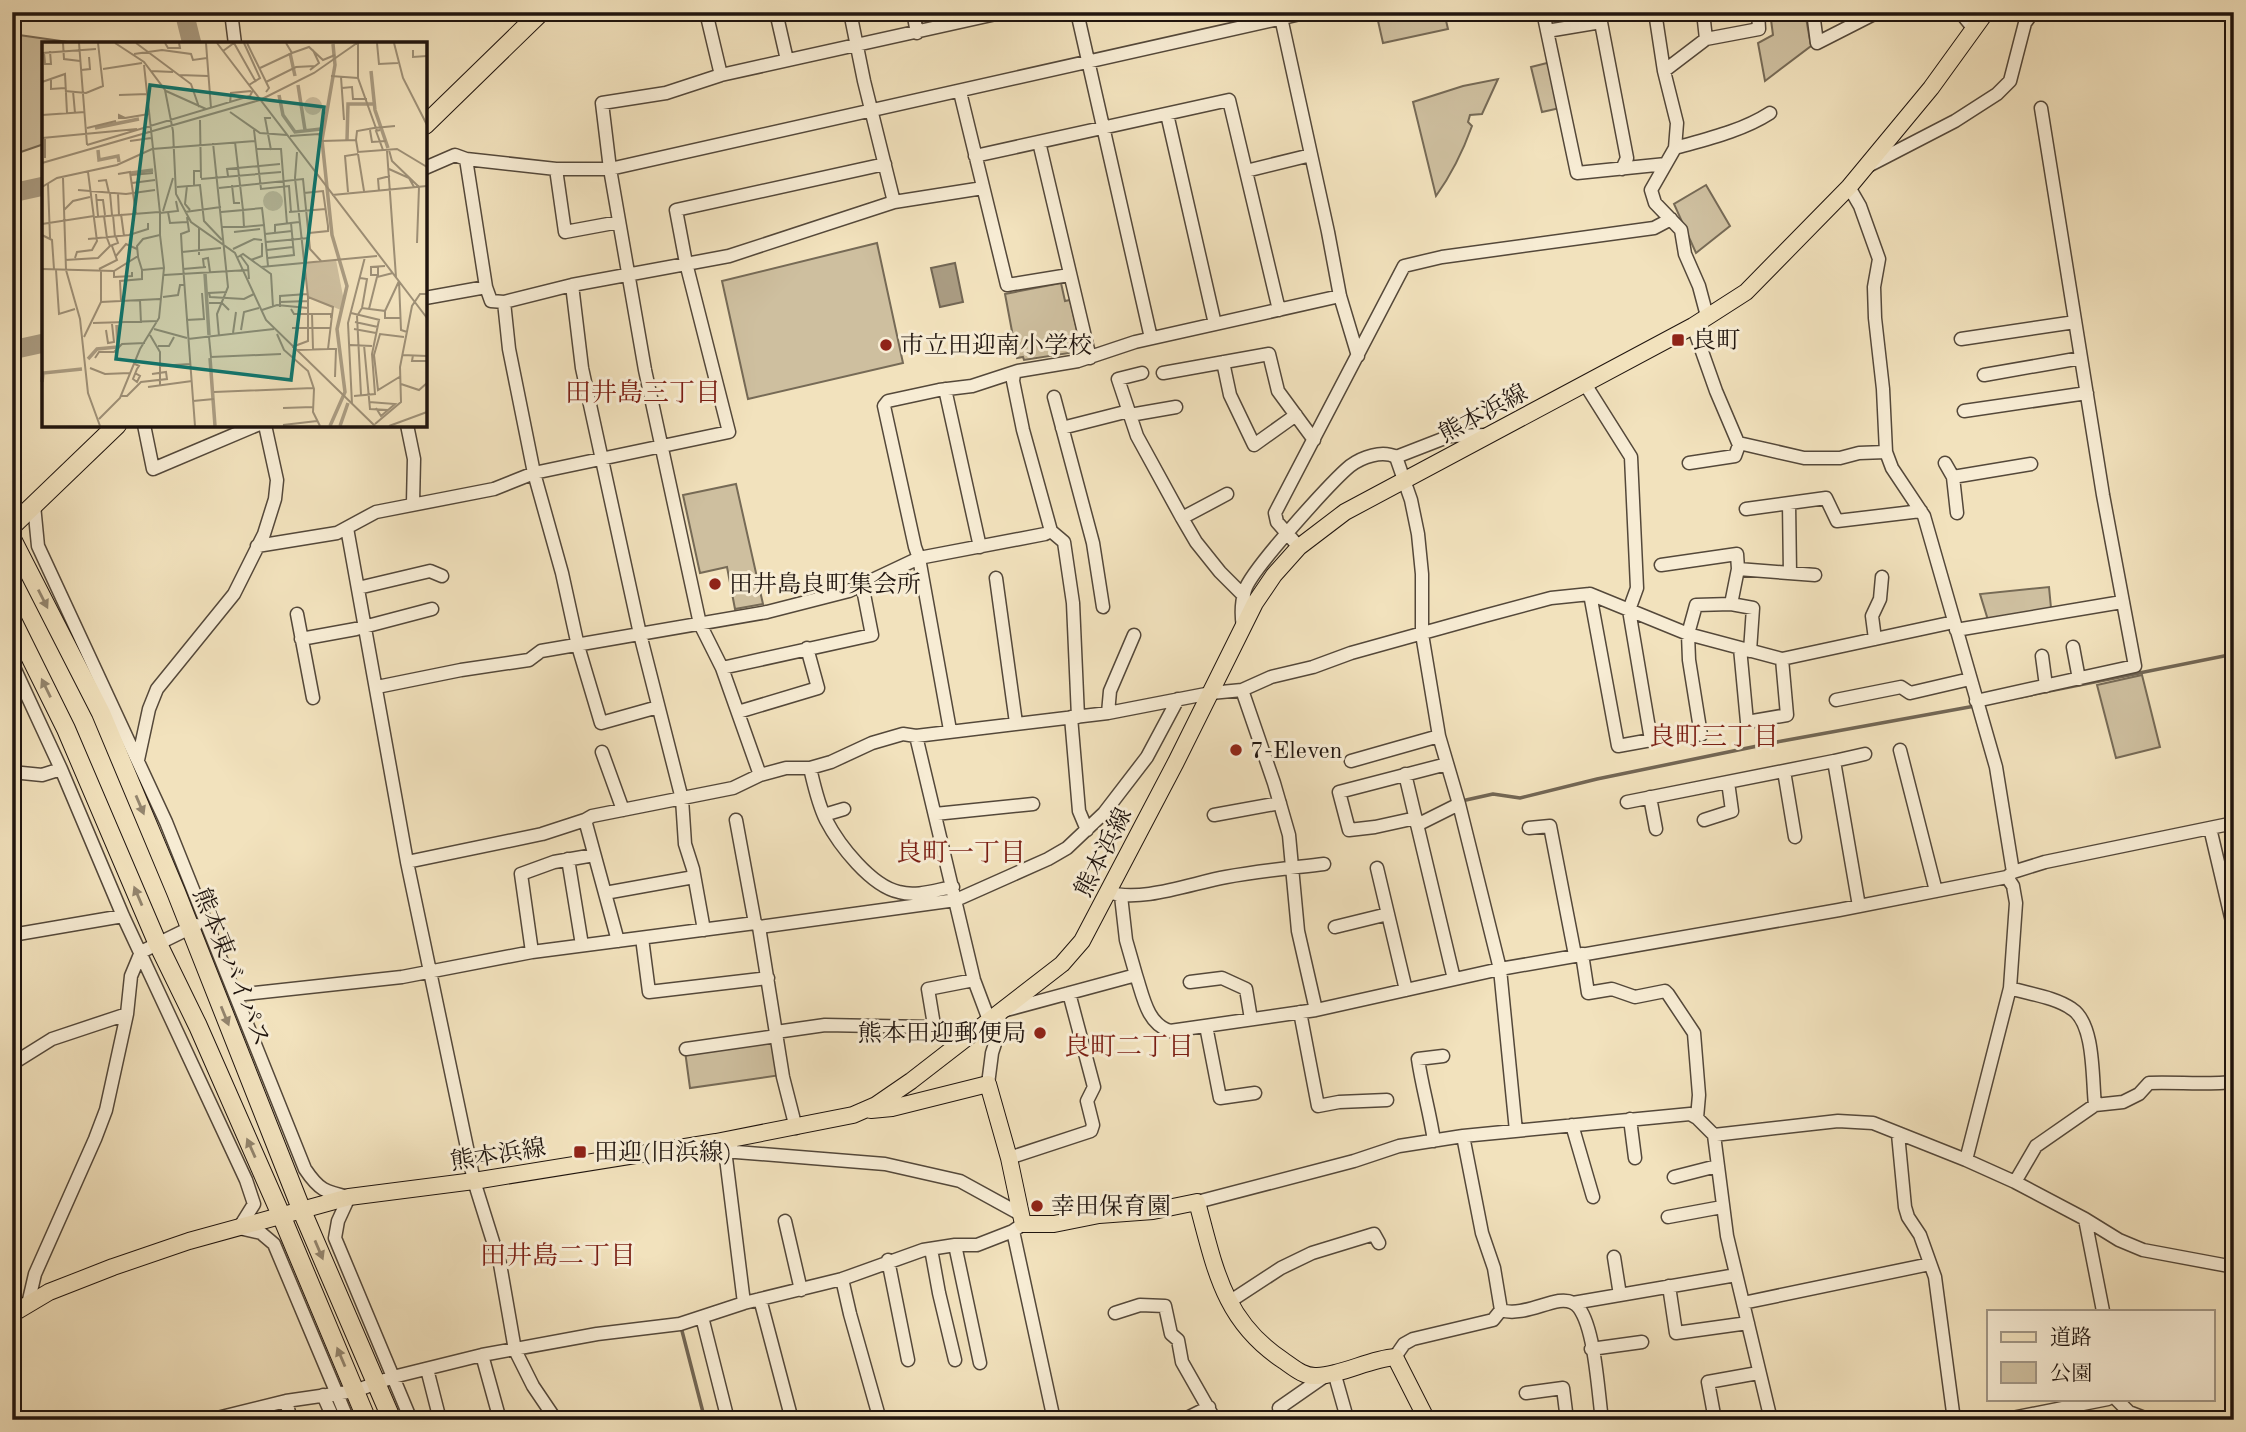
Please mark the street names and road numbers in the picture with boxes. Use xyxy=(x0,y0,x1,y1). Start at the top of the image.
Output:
street label: 熊本浜線 xyxy=(1435,379,1532,448)
street label: 熊本浜線 xyxy=(1070,803,1137,901)
street label: 熊本東バイパス xyxy=(188,884,275,1050)
street label: 熊本浜線 xyxy=(449,1134,548,1175)

